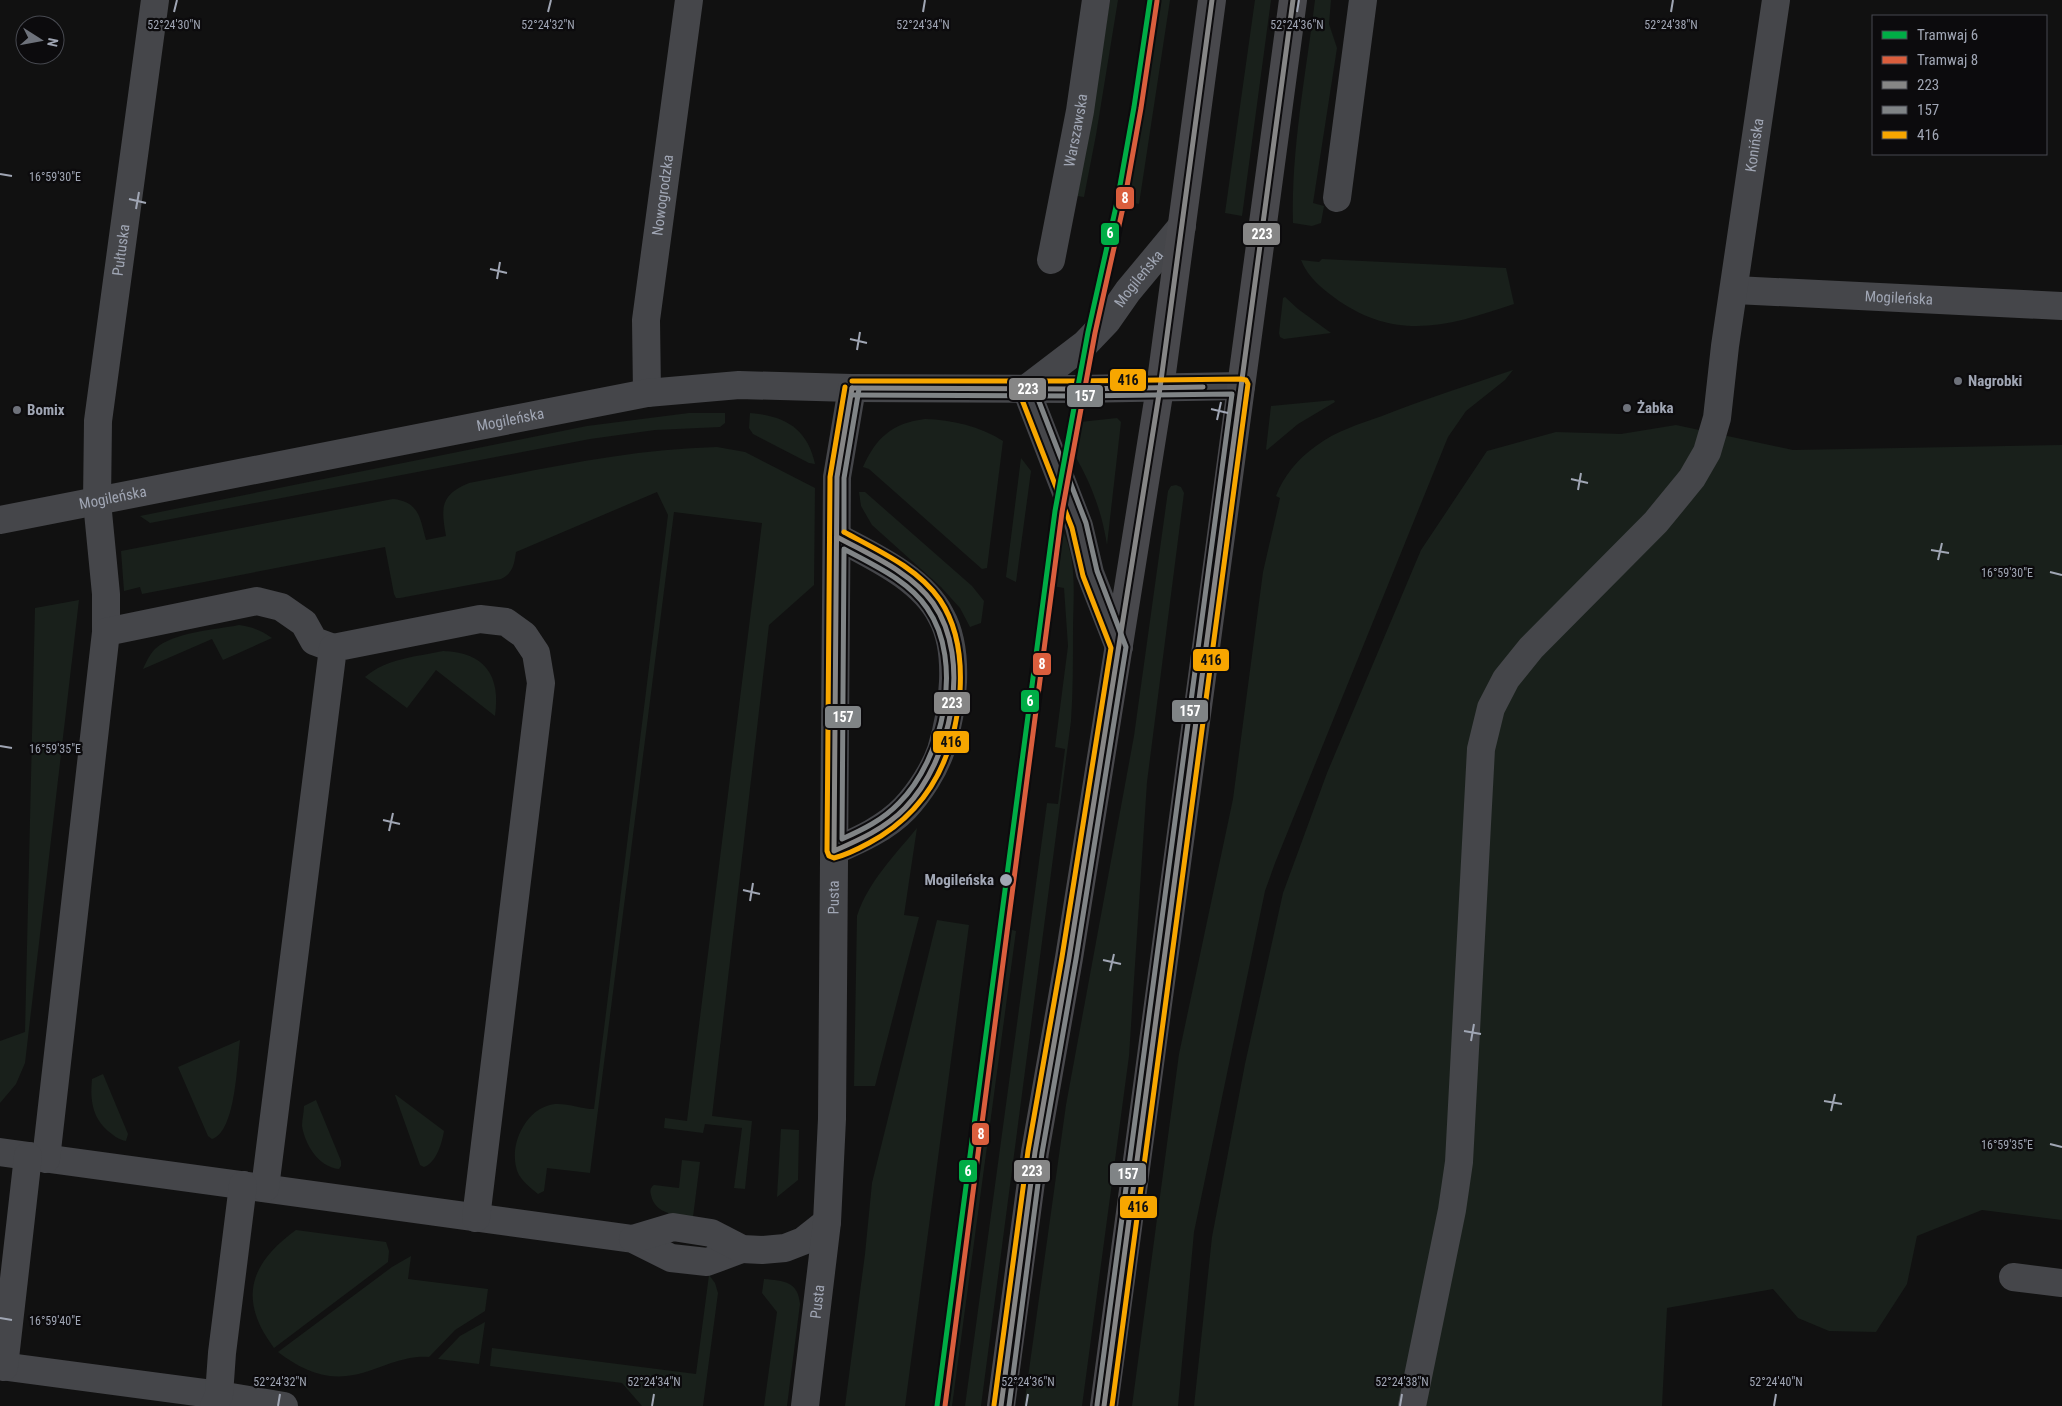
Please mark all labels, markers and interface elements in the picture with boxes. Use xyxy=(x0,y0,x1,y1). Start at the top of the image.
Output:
north arrow xyxy=(15,15,65,65)
legend xyxy=(1872,15,2047,155)
text: 52°24'30"N xyxy=(147,18,201,32)
text: 52°24'32"N xyxy=(521,18,575,32)
text: 52°24'34"N xyxy=(896,18,950,32)
text: 52°24'36"N xyxy=(1270,18,1324,32)
text: 52°24'38"N xyxy=(1644,18,1698,32)
text: Tramwaj 6 xyxy=(1917,26,1978,44)
text: N xyxy=(44,37,61,48)
text: Tramwaj 8 xyxy=(1917,51,1978,69)
text: 223 xyxy=(1917,76,1939,94)
street label: Warszawska xyxy=(1060,93,1091,169)
text: 157 xyxy=(1917,101,1939,119)
street label: Konińska xyxy=(1742,117,1767,173)
text: 416 xyxy=(1917,126,1939,144)
street label: Nowogrodzka xyxy=(648,154,677,237)
text: 16°59'30"E xyxy=(29,170,81,184)
line badge: 8 xyxy=(1115,186,1135,210)
text: 8 xyxy=(1121,190,1129,206)
line badge: 6 xyxy=(1100,222,1120,246)
line badge: 223 xyxy=(1242,222,1281,246)
street label: Pułtuska xyxy=(109,223,134,277)
text: 6 xyxy=(1106,225,1114,241)
text: 223 xyxy=(1251,226,1273,242)
street label: Mogileńska xyxy=(1110,246,1167,311)
street label: Mogileńska xyxy=(1864,287,1933,309)
line badge: 416 xyxy=(1109,368,1147,392)
text: 416 xyxy=(1117,372,1139,388)
place label: Nagrobki xyxy=(1968,372,2022,390)
marker: Nagrobki xyxy=(1952,375,1964,387)
line badge: 223 xyxy=(1008,377,1047,401)
text: 223 xyxy=(1017,381,1039,397)
line badge: 157 xyxy=(1066,384,1104,408)
text: 157 xyxy=(1074,388,1096,404)
place label: Żabka xyxy=(1637,399,1674,417)
place label: Bomix xyxy=(27,401,65,419)
marker: Żabka xyxy=(1621,402,1633,414)
marker: Bomix xyxy=(11,404,23,416)
street label: Mogileńska xyxy=(475,404,545,435)
street label: Mogileńska xyxy=(78,482,148,513)
text: 16°59'30"E xyxy=(1981,566,2033,580)
line badge: 416 xyxy=(1192,648,1230,672)
line badge: 8 xyxy=(1032,652,1052,676)
text: 416 xyxy=(1200,652,1222,668)
text: 8 xyxy=(1038,656,1046,672)
line badge: 6 xyxy=(1020,689,1040,713)
line badge: 223 xyxy=(933,691,971,715)
text: 6 xyxy=(1026,693,1034,709)
text: 223 xyxy=(941,695,963,711)
line badge: 157 xyxy=(1171,699,1209,723)
text: 157 xyxy=(1179,703,1201,719)
line badge: 157 xyxy=(824,705,862,729)
text: 157 xyxy=(832,709,854,725)
line badge: 416 xyxy=(932,730,970,754)
text: 416 xyxy=(940,734,962,750)
text: 16°59'35"E xyxy=(29,742,81,756)
place label: Mogileńska xyxy=(924,871,994,889)
marker: Mogileńska xyxy=(998,872,1014,888)
street label: Pusta xyxy=(825,880,843,915)
line badge: 8 xyxy=(971,1122,990,1146)
text: 8 xyxy=(977,1126,985,1142)
text: 16°59'35"E xyxy=(1981,1138,2033,1152)
line badge: 6 xyxy=(958,1159,978,1183)
line badge: 223 xyxy=(1013,1159,1051,1183)
line badge: 157 xyxy=(1109,1162,1147,1186)
text: 6 xyxy=(964,1163,972,1179)
text: 223 xyxy=(1021,1163,1043,1179)
text: 157 xyxy=(1117,1166,1139,1182)
line badge: 416 xyxy=(1119,1195,1158,1219)
text: 416 xyxy=(1127,1199,1149,1215)
street label: Pusta xyxy=(807,1284,828,1320)
text: 16°59'40"E xyxy=(29,1314,81,1328)
text: 52°24'32"N xyxy=(253,1375,307,1389)
text: 52°24'34"N xyxy=(627,1375,681,1389)
text: 52°24'36"N xyxy=(1001,1375,1055,1389)
text: 52°24'38"N xyxy=(1375,1375,1429,1389)
text: 52°24'40"N xyxy=(1749,1375,1803,1389)

